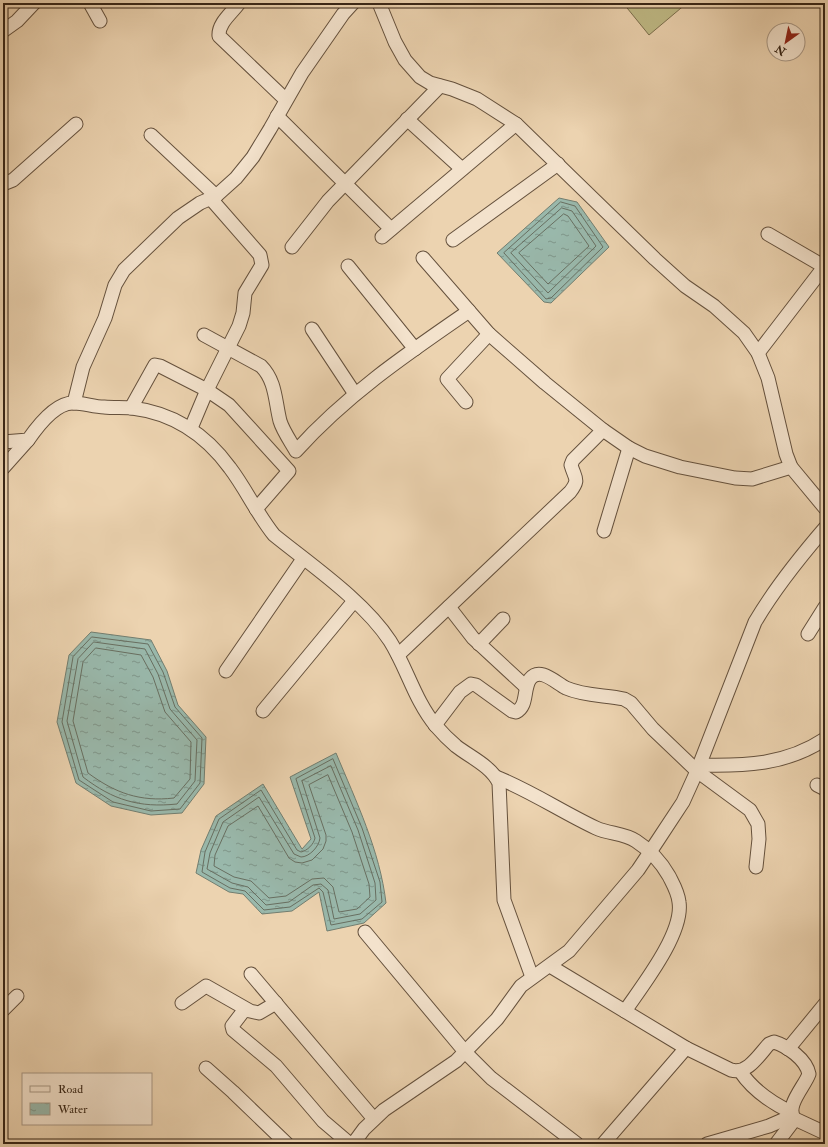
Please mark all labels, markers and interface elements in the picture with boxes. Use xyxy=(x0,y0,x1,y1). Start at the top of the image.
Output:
north arrow xyxy=(766,22,806,62)
text: N xyxy=(772,41,789,59)
legend xyxy=(22,1073,152,1125)
text: Road xyxy=(58,1082,83,1097)
text: Water xyxy=(57,1102,88,1117)

